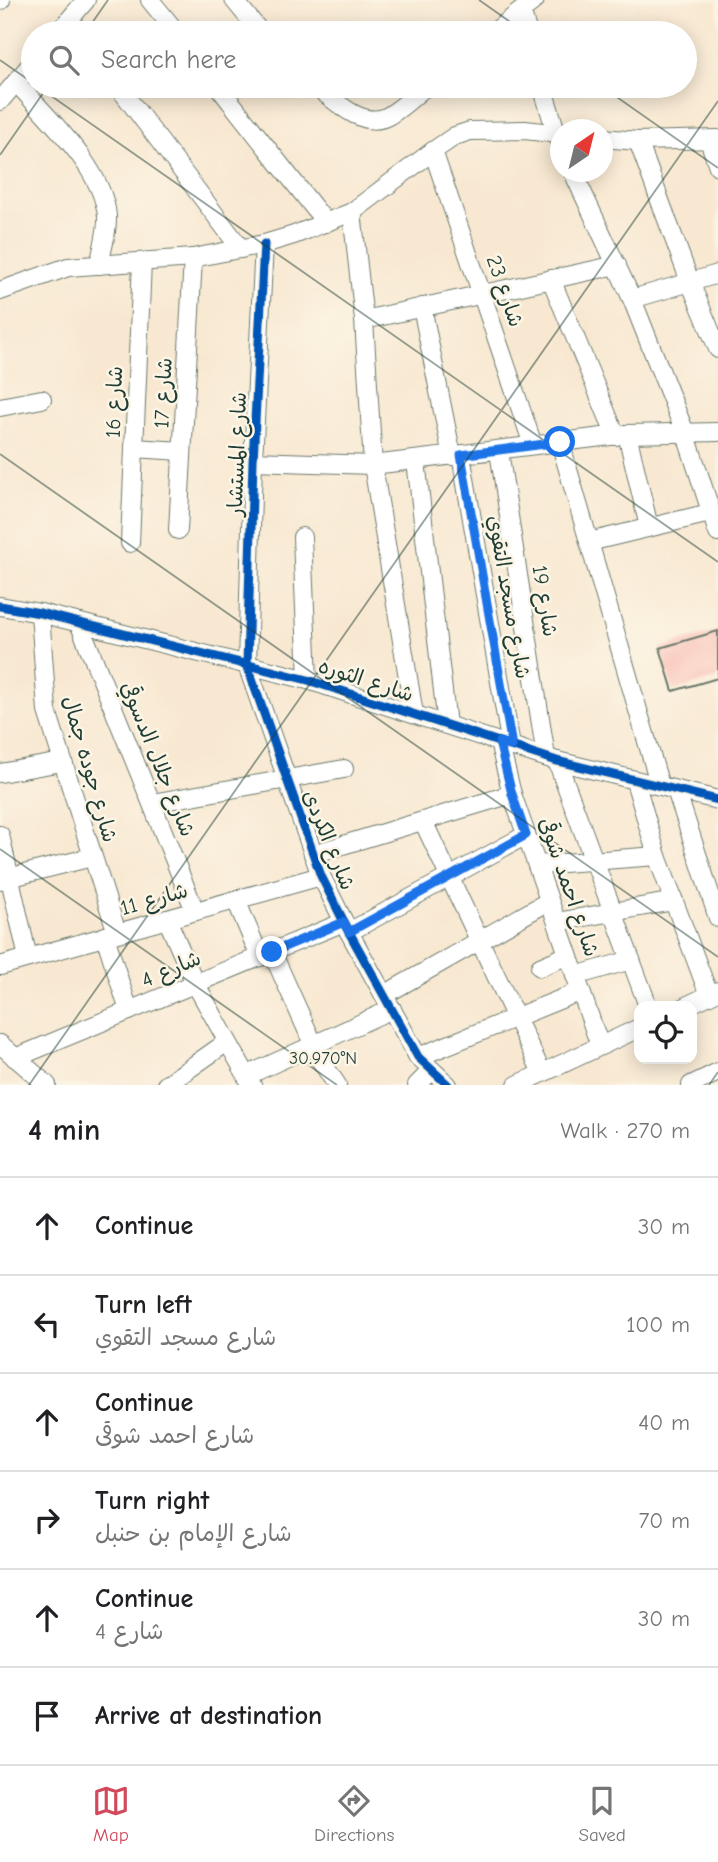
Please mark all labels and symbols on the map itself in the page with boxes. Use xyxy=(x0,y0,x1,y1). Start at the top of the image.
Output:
north arrow xyxy=(550,119,613,182)
street label: شارع 23 xyxy=(479,252,528,331)
street label: شارع 17 xyxy=(149,357,180,429)
street label: شارع 16 xyxy=(101,366,130,439)
street label: شارع المستشار xyxy=(223,392,254,518)
route start xyxy=(544,426,575,457)
street label: شارع مسجد التقوي xyxy=(480,513,535,681)
street label: شارع 19 xyxy=(525,564,562,639)
street label: شارع الثوره xyxy=(315,653,417,709)
street label: شارع جلال الدسوقي xyxy=(113,678,201,841)
street label: شارع جوده جمال xyxy=(55,693,122,846)
street label: شارع الكردى xyxy=(295,786,360,895)
street label: شارع احمد شوقى xyxy=(531,814,605,961)
street label: شارع 11 xyxy=(117,878,191,923)
route end xyxy=(256,936,287,967)
street label: شارع 4 xyxy=(137,946,206,995)
text: 30.970°N xyxy=(289,1048,357,1069)

